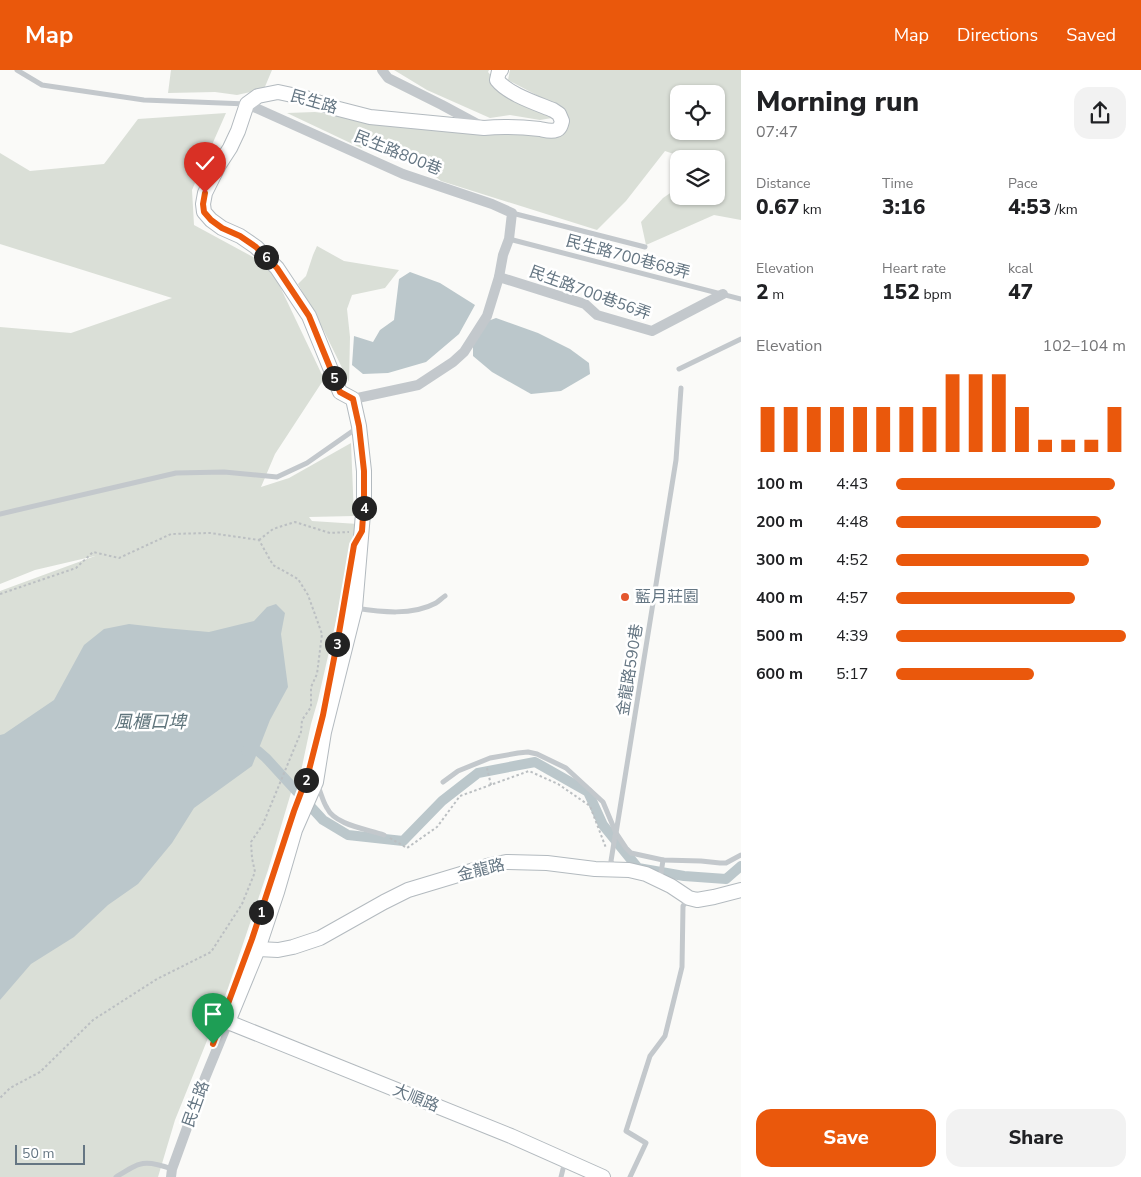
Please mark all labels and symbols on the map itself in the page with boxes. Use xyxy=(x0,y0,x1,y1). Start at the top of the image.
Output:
street label: 民生路 xyxy=(288,85,340,119)
street label: 民生路800巷 xyxy=(351,125,445,181)
pin xyxy=(184,142,226,193)
street label: 民生路700巷68弄 xyxy=(563,230,693,284)
pin: 6 xyxy=(254,244,278,270)
street label: 民生路700巷56弄 xyxy=(526,261,654,325)
pin: 5 xyxy=(322,366,346,390)
pin: 4 xyxy=(352,496,376,520)
place label: 藍月莊園 xyxy=(635,586,699,608)
marker: 藍月莊園 xyxy=(619,591,631,603)
street label: 金龍路590巷 xyxy=(612,622,648,718)
pin: 3 xyxy=(324,632,350,656)
water label: 風櫃口埤 xyxy=(114,710,188,734)
pin: 2 xyxy=(294,768,318,792)
street label: 金龍路 xyxy=(455,854,507,886)
pin: 1 xyxy=(248,900,274,924)
pin xyxy=(192,993,234,1044)
street label: 民生路 xyxy=(177,1078,215,1130)
street label: 大順路 xyxy=(390,1079,442,1117)
scale bar xyxy=(15,1142,85,1165)

